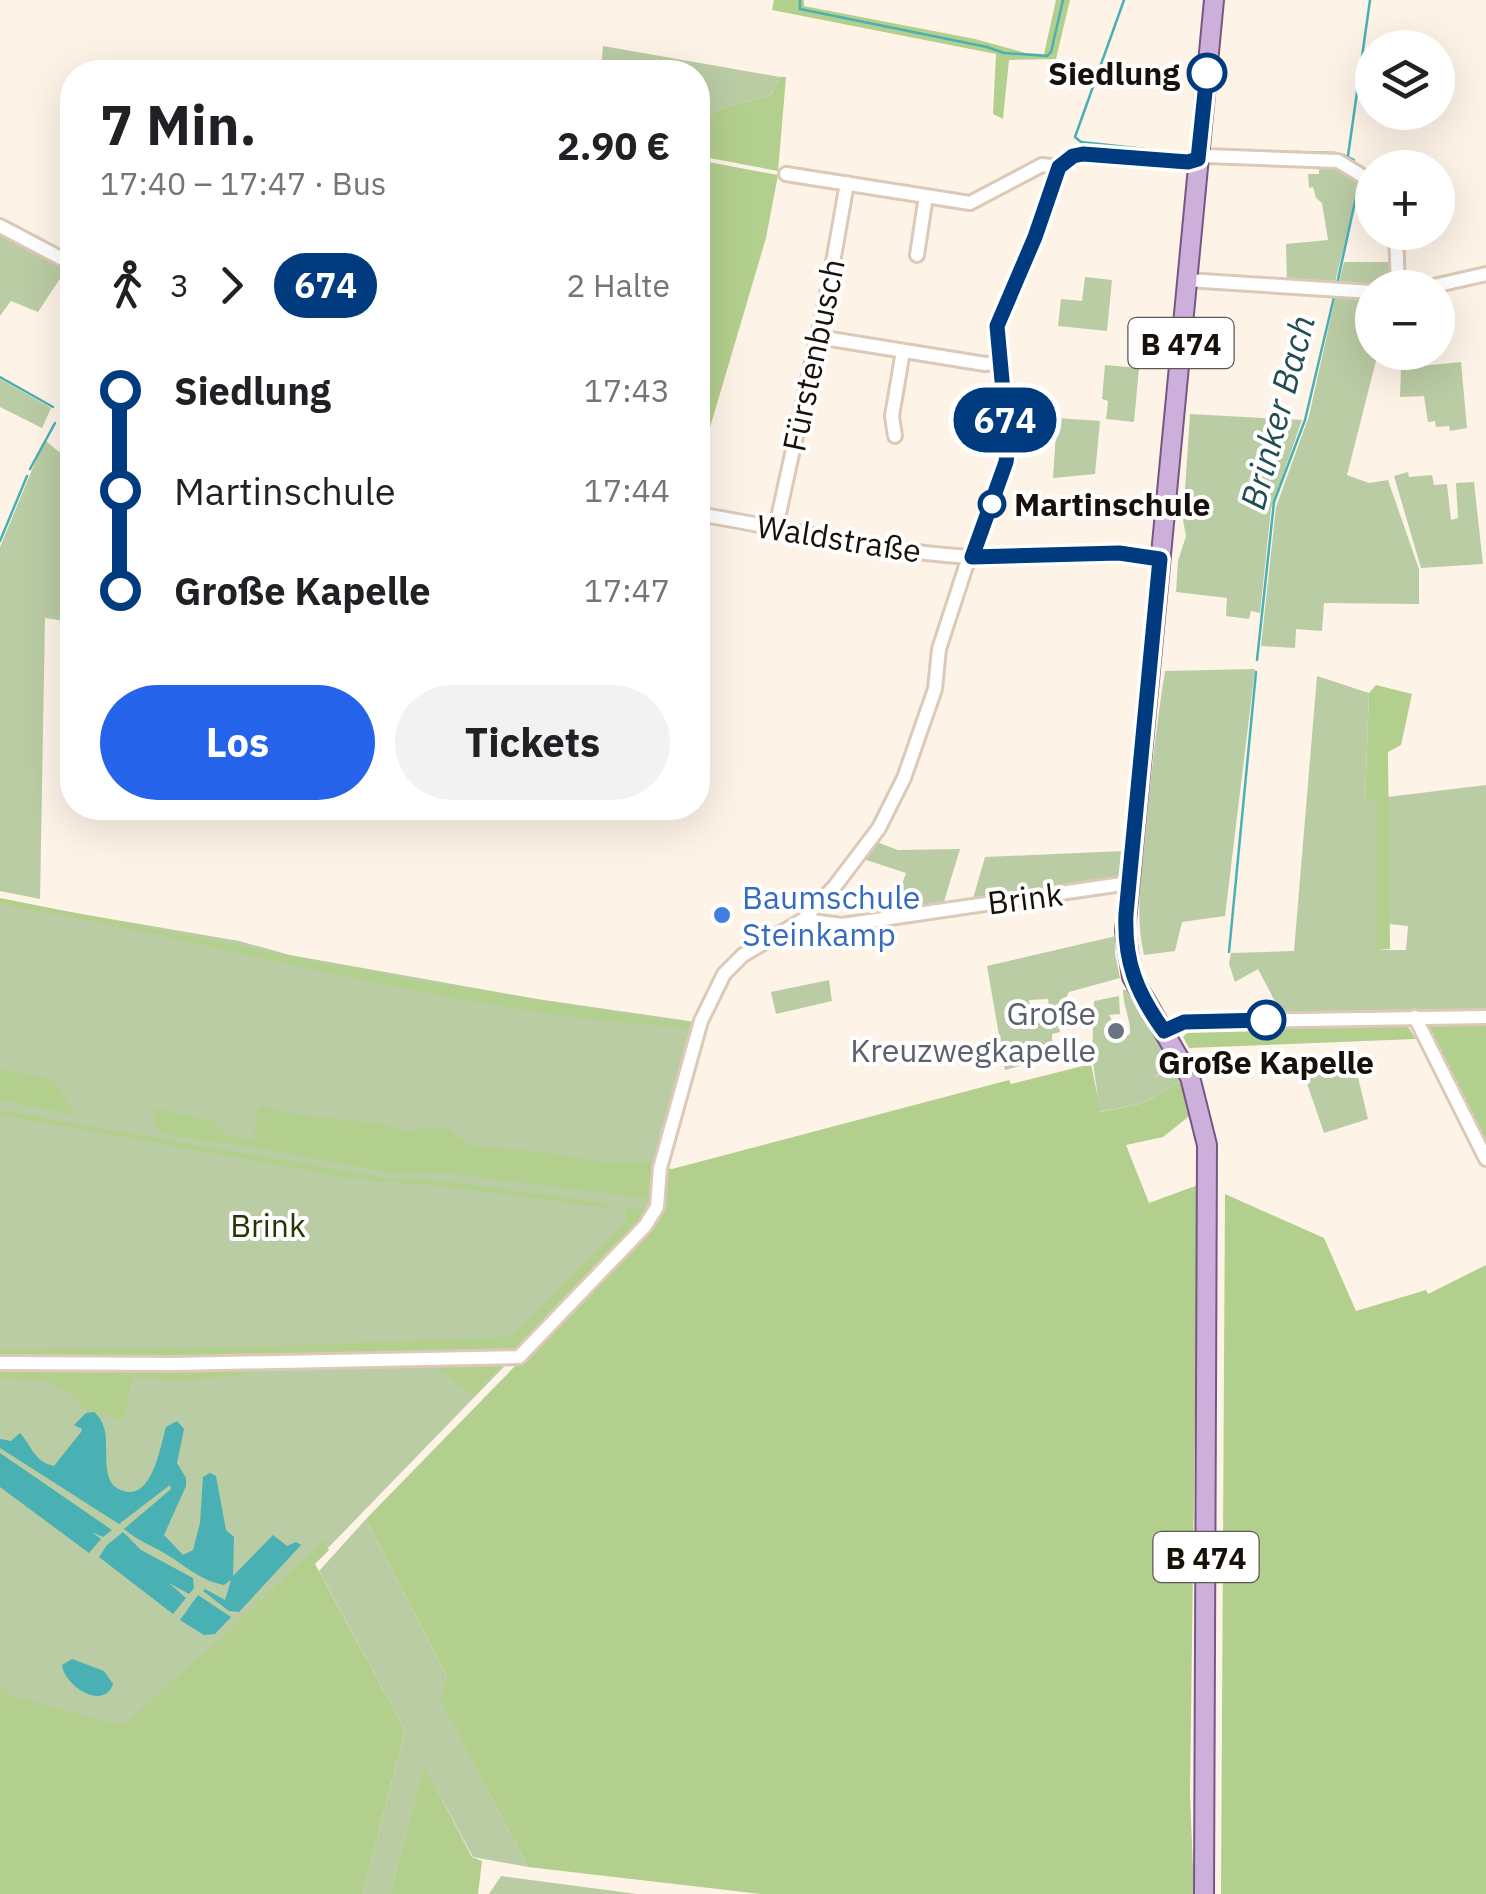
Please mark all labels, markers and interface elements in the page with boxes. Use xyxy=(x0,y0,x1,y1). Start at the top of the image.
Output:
map controls xyxy=(1355,30,1455,370)
button: layers xyxy=(1355,30,1455,130)
place label: Siedlung xyxy=(1048,52,1180,94)
marker: Siedlung xyxy=(1188,54,1226,92)
text: 7 Min. xyxy=(100,89,257,160)
text: 2.90 € xyxy=(557,121,670,170)
button: + xyxy=(1355,150,1455,250)
text: 17:40 – 17:47 · Bus xyxy=(100,162,386,204)
street label: Fürstenbusch xyxy=(772,255,854,455)
icon: walk xyxy=(100,258,155,313)
icon: forward xyxy=(204,258,259,313)
text: 674 xyxy=(294,262,357,308)
text: 3 xyxy=(170,264,189,306)
text: 2 Halte xyxy=(566,264,670,306)
button: − xyxy=(1355,270,1455,370)
water label: Brinker Bach xyxy=(1229,310,1325,514)
road number: B 474 xyxy=(1128,318,1234,368)
text: Siedlung xyxy=(174,366,331,415)
text: 17:43 xyxy=(584,369,670,411)
line badge: 674 xyxy=(948,388,1062,452)
text: 674 xyxy=(973,397,1037,443)
text: Martinschule xyxy=(174,466,396,515)
text: 17:44 xyxy=(584,469,670,511)
place label: Martinschule xyxy=(1014,483,1210,525)
marker: Martinschule xyxy=(979,491,1005,517)
street label: Waldstraße xyxy=(754,504,924,572)
text: Große Kapelle xyxy=(174,566,431,615)
text: 17:47 xyxy=(584,569,670,611)
button: Los xyxy=(100,685,375,800)
button: Tickets xyxy=(395,685,670,800)
street label: Brink xyxy=(985,873,1065,923)
place label: Baumschule Steinkamp xyxy=(742,876,920,955)
marker: Baumschule Steinkamp xyxy=(711,904,733,926)
place label: Große Kreuzwegkapelle xyxy=(850,992,1096,1071)
marker: Große Kapelle xyxy=(1247,1001,1285,1039)
marker: Große Kreuzwegkapelle xyxy=(1105,1020,1127,1042)
place label: Große Kapelle xyxy=(1158,1041,1374,1083)
park label: Brink xyxy=(230,1204,306,1246)
road number: B 474 xyxy=(1154,1532,1258,1582)

